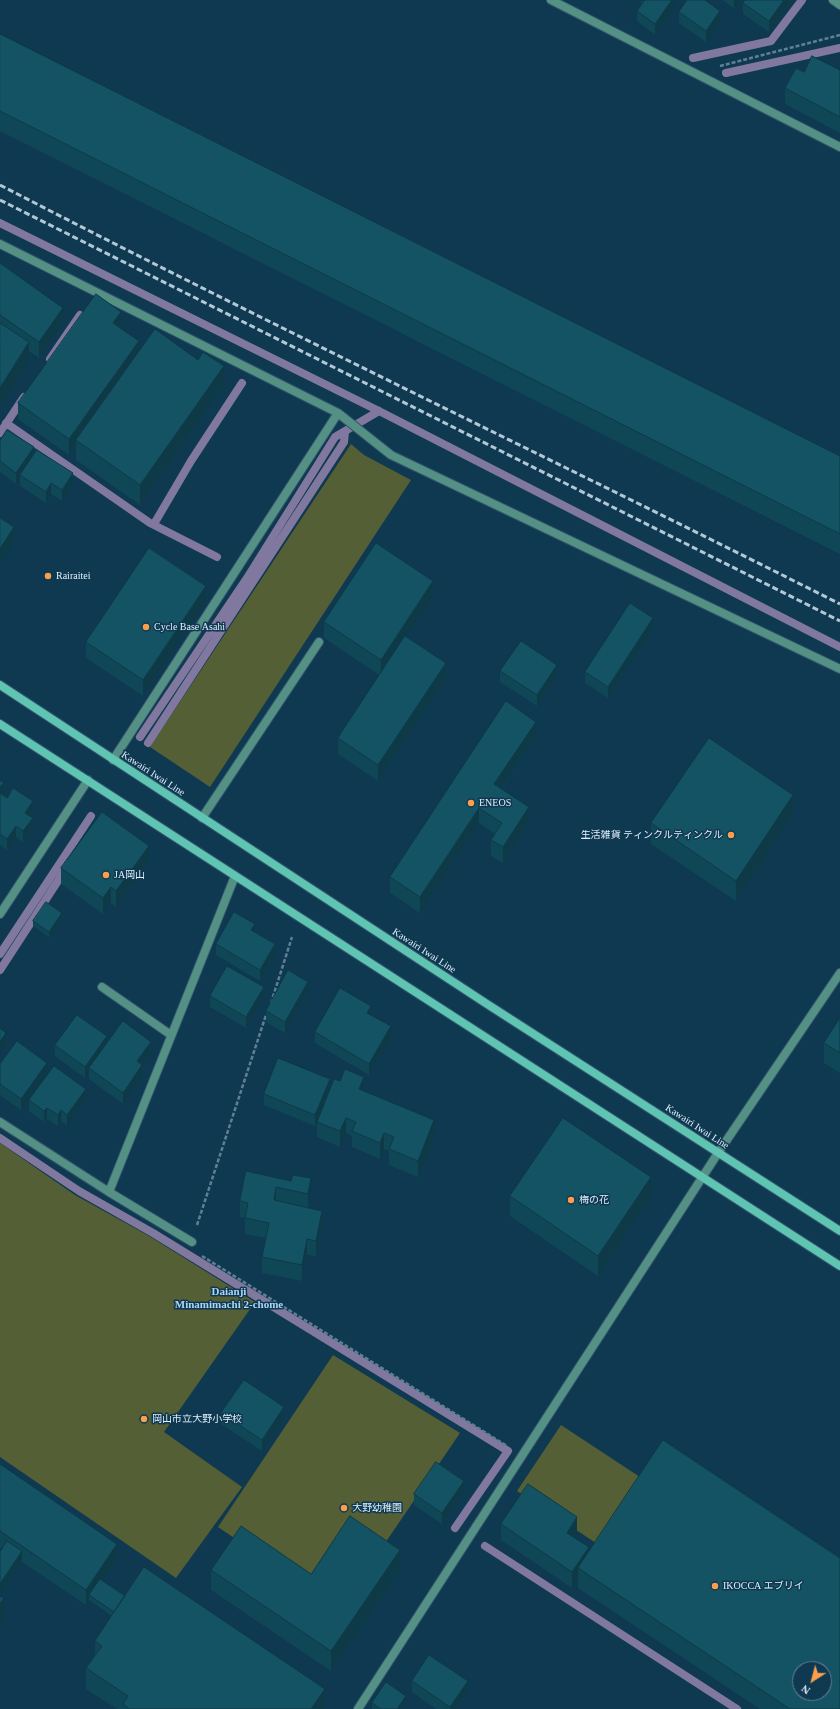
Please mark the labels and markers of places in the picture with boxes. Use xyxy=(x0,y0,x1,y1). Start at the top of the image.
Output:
place label: Rairaitei xyxy=(56,570,90,582)
marker: Rairaitei xyxy=(43,571,53,581)
place label: Cycle Base Asahi xyxy=(154,621,225,633)
marker: Cycle Base Asahi xyxy=(141,622,151,632)
place label: ENEOS xyxy=(479,797,511,809)
marker: ENEOS xyxy=(466,798,476,808)
place label: 生活雑貨 ティンクルティンクル xyxy=(581,829,723,841)
marker: 生活雑貨 ティンクルティンクル xyxy=(726,830,736,840)
place label: JA岡山 xyxy=(114,869,145,881)
marker: JA岡山 xyxy=(101,870,111,880)
place label: 梅の花 xyxy=(579,1194,609,1206)
marker: 梅の花 xyxy=(566,1195,576,1205)
place label: 岡山市立大野小学校 xyxy=(152,1413,242,1425)
marker: 岡山市立大野小学校 xyxy=(139,1414,149,1424)
place label: 大野幼稚園 xyxy=(352,1502,402,1514)
marker: 大野幼稚園 xyxy=(339,1503,349,1513)
place label: IKOCCA エブリイ xyxy=(723,1580,804,1592)
marker: IKOCCA エブリイ xyxy=(710,1581,720,1591)

